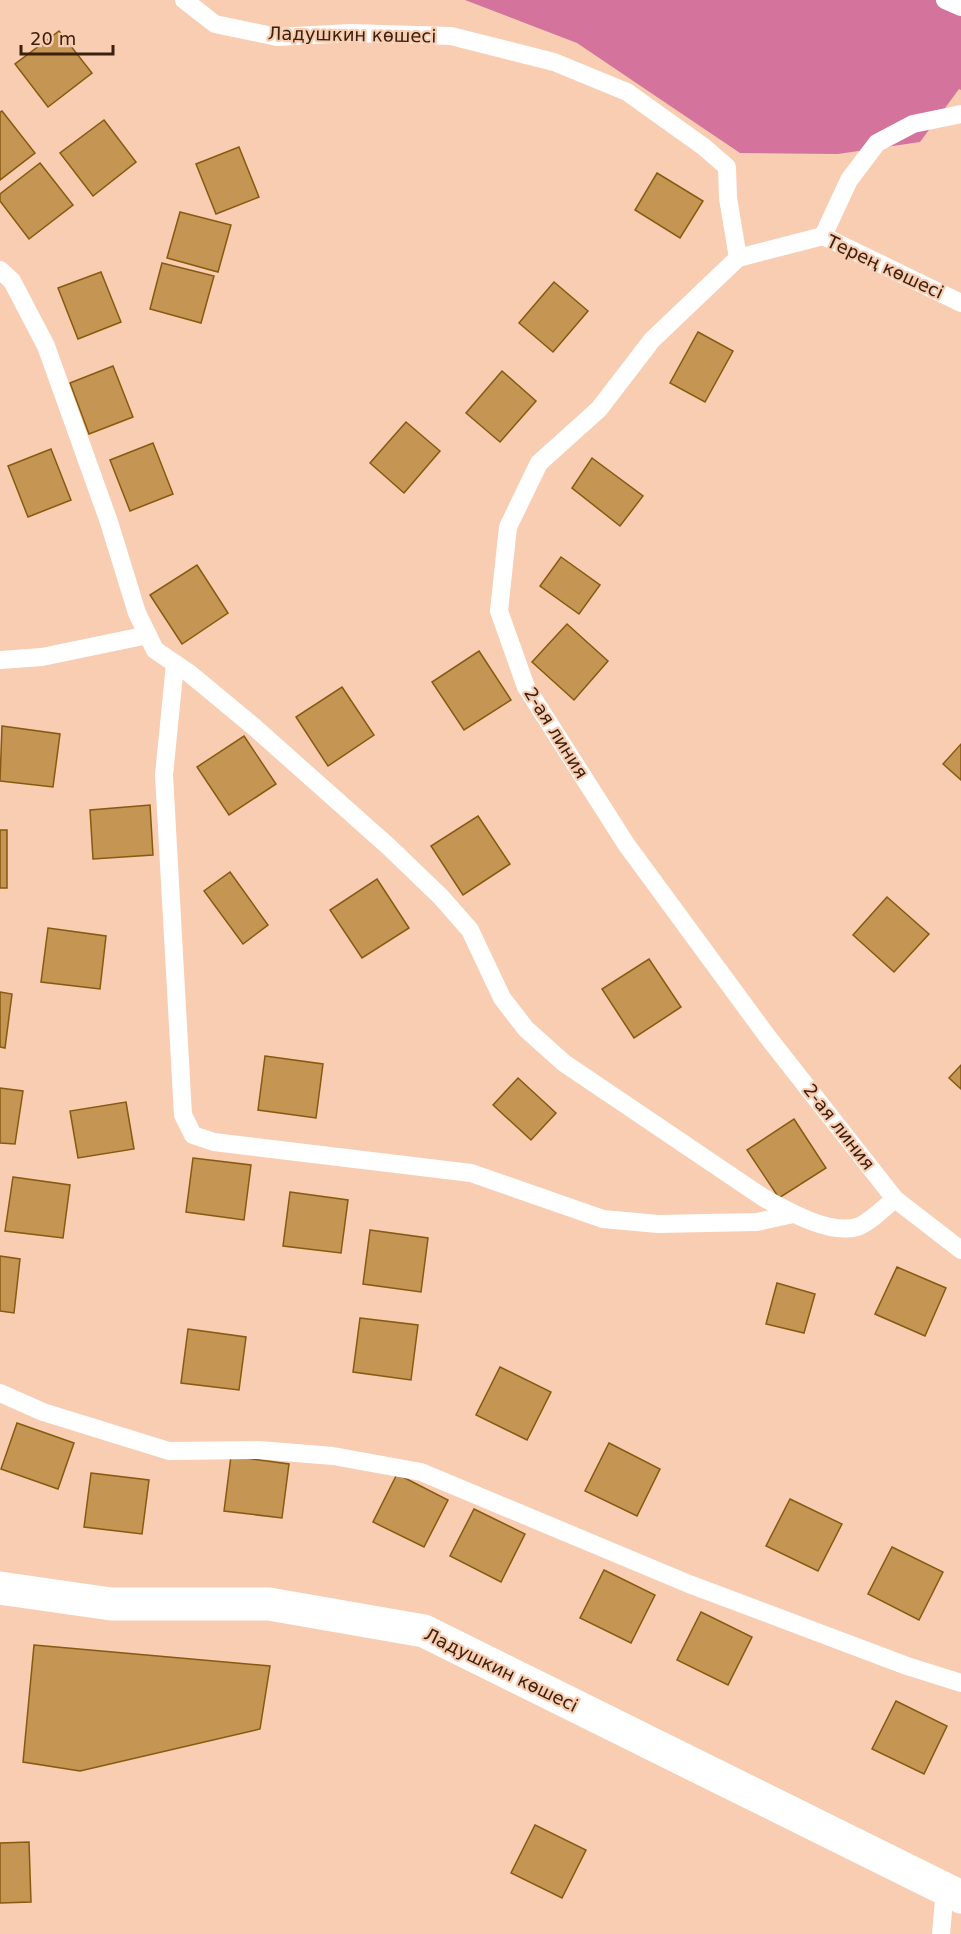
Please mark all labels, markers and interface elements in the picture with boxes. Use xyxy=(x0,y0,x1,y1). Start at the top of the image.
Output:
scale bar xyxy=(21,18,112,56)
street label: Ладушкин көшесі xyxy=(268,23,436,46)
text: 20 m xyxy=(30,28,76,49)
street label: Терең көшесі xyxy=(823,230,947,303)
street label: 2-ая линия xyxy=(520,683,593,782)
street label: 2-ая линия xyxy=(799,1080,879,1174)
street label: Ладушкин көшесі xyxy=(421,1623,582,1716)

